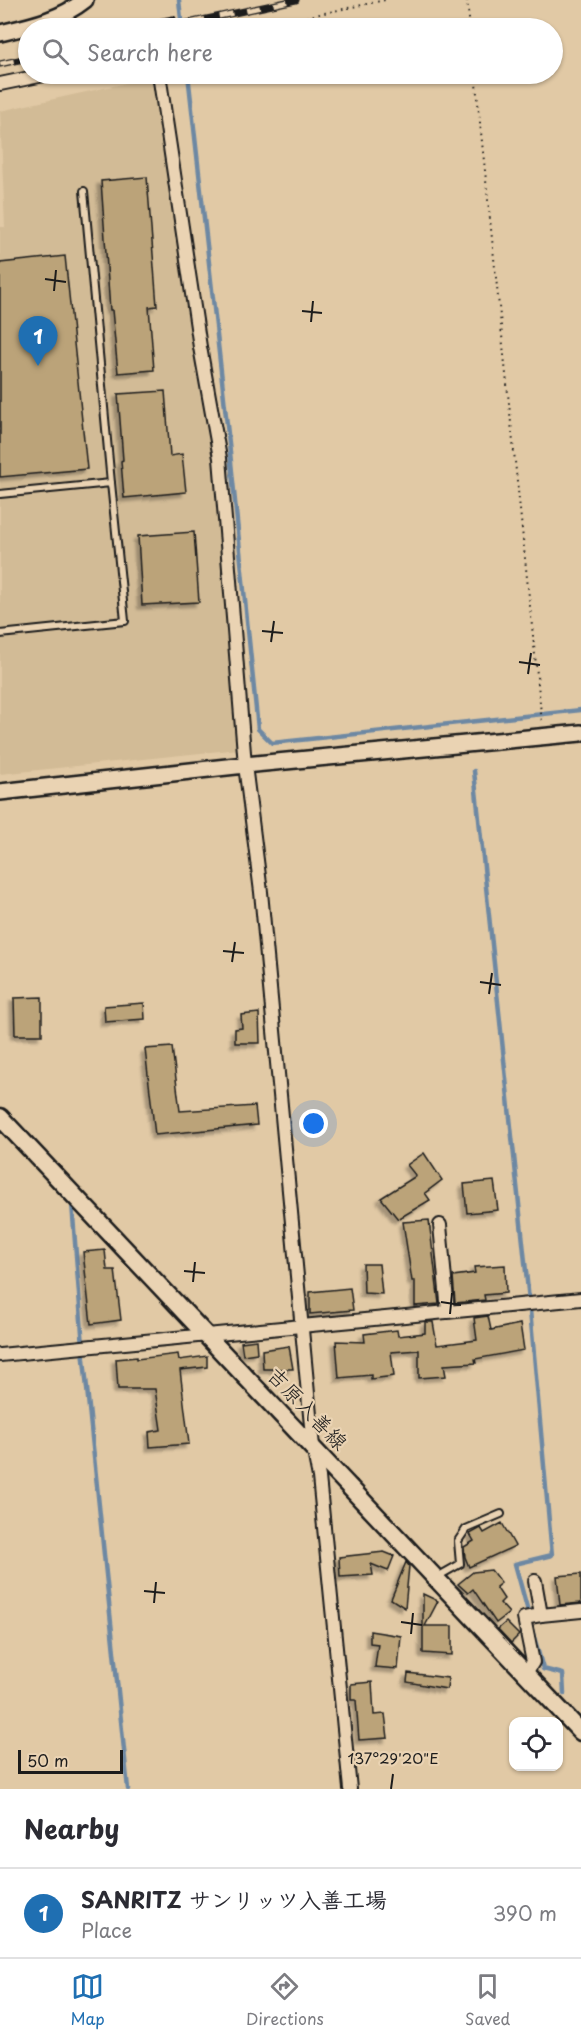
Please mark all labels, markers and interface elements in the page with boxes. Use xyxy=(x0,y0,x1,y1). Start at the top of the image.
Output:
search box xyxy=(18,18,563,84)
icon: search xyxy=(39,35,72,68)
text: Search here xyxy=(87,35,213,68)
pin: 1 xyxy=(18,316,57,366)
your location xyxy=(299,1109,328,1138)
street label: 吉原入善線 xyxy=(260,1359,356,1456)
map controls xyxy=(509,1717,563,1771)
button: locate xyxy=(509,1717,563,1771)
text: 137°29'20"E xyxy=(347,1746,439,1769)
scale bar xyxy=(18,1747,123,1774)
text: 50 m xyxy=(27,1748,68,1772)
text: Nearby xyxy=(24,1809,119,1848)
text: SANRITZ サンリッツ入善工場 xyxy=(81,1882,387,1915)
text: 1 xyxy=(39,1898,48,1928)
text: 390 m xyxy=(493,1898,557,1928)
text: Place xyxy=(81,1915,132,1945)
tab: Map xyxy=(71,1970,105,2030)
tab: Directions xyxy=(246,1970,324,2030)
tab: Saved xyxy=(465,1970,510,2030)

